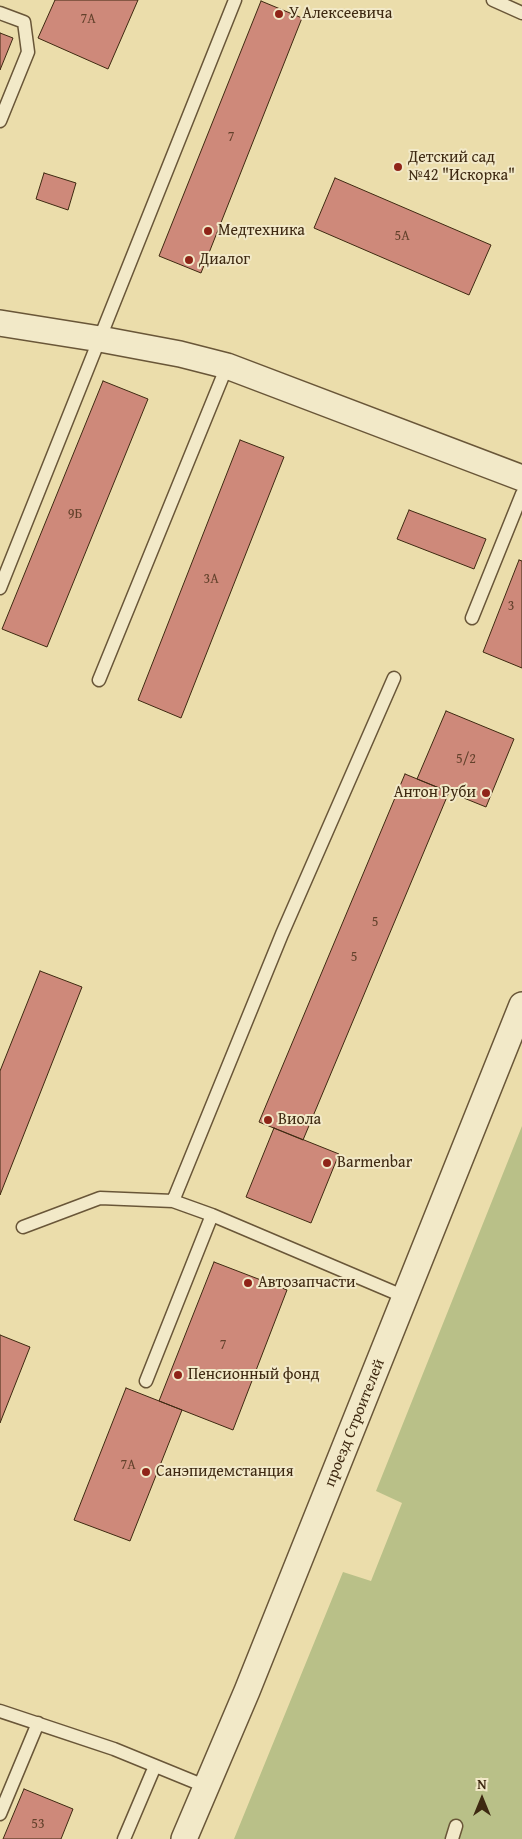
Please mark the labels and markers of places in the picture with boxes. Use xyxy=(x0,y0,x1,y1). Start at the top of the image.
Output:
place label: У Алексеевича xyxy=(289,4,392,24)
marker: У Алексеевича xyxy=(273,8,285,20)
place label: Детский сад №42 "Искорка" xyxy=(408,148,515,186)
marker: Детский сад №42 "Искорка" xyxy=(392,161,404,173)
place label: Медтехника xyxy=(218,221,305,241)
marker: Медтехника xyxy=(202,225,214,237)
place label: Диалог xyxy=(199,250,250,270)
marker: Диалог xyxy=(183,254,195,266)
place label: Антон Руби xyxy=(394,783,476,803)
marker: Антон Руби xyxy=(480,787,492,799)
place label: Виола xyxy=(278,1110,321,1130)
marker: Виола xyxy=(262,1114,274,1126)
place label: Barmenbar xyxy=(337,1153,412,1173)
marker: Barmenbar xyxy=(321,1157,333,1169)
place label: Автозапчасти xyxy=(258,1273,356,1293)
marker: Автозапчасти xyxy=(242,1277,254,1289)
place label: Пенсионный фонд xyxy=(188,1365,320,1385)
marker: Пенсионный фонд xyxy=(172,1369,184,1381)
place label: Санэпидемстанция xyxy=(156,1462,294,1482)
marker: Санэпидемстанция xyxy=(140,1466,152,1478)

